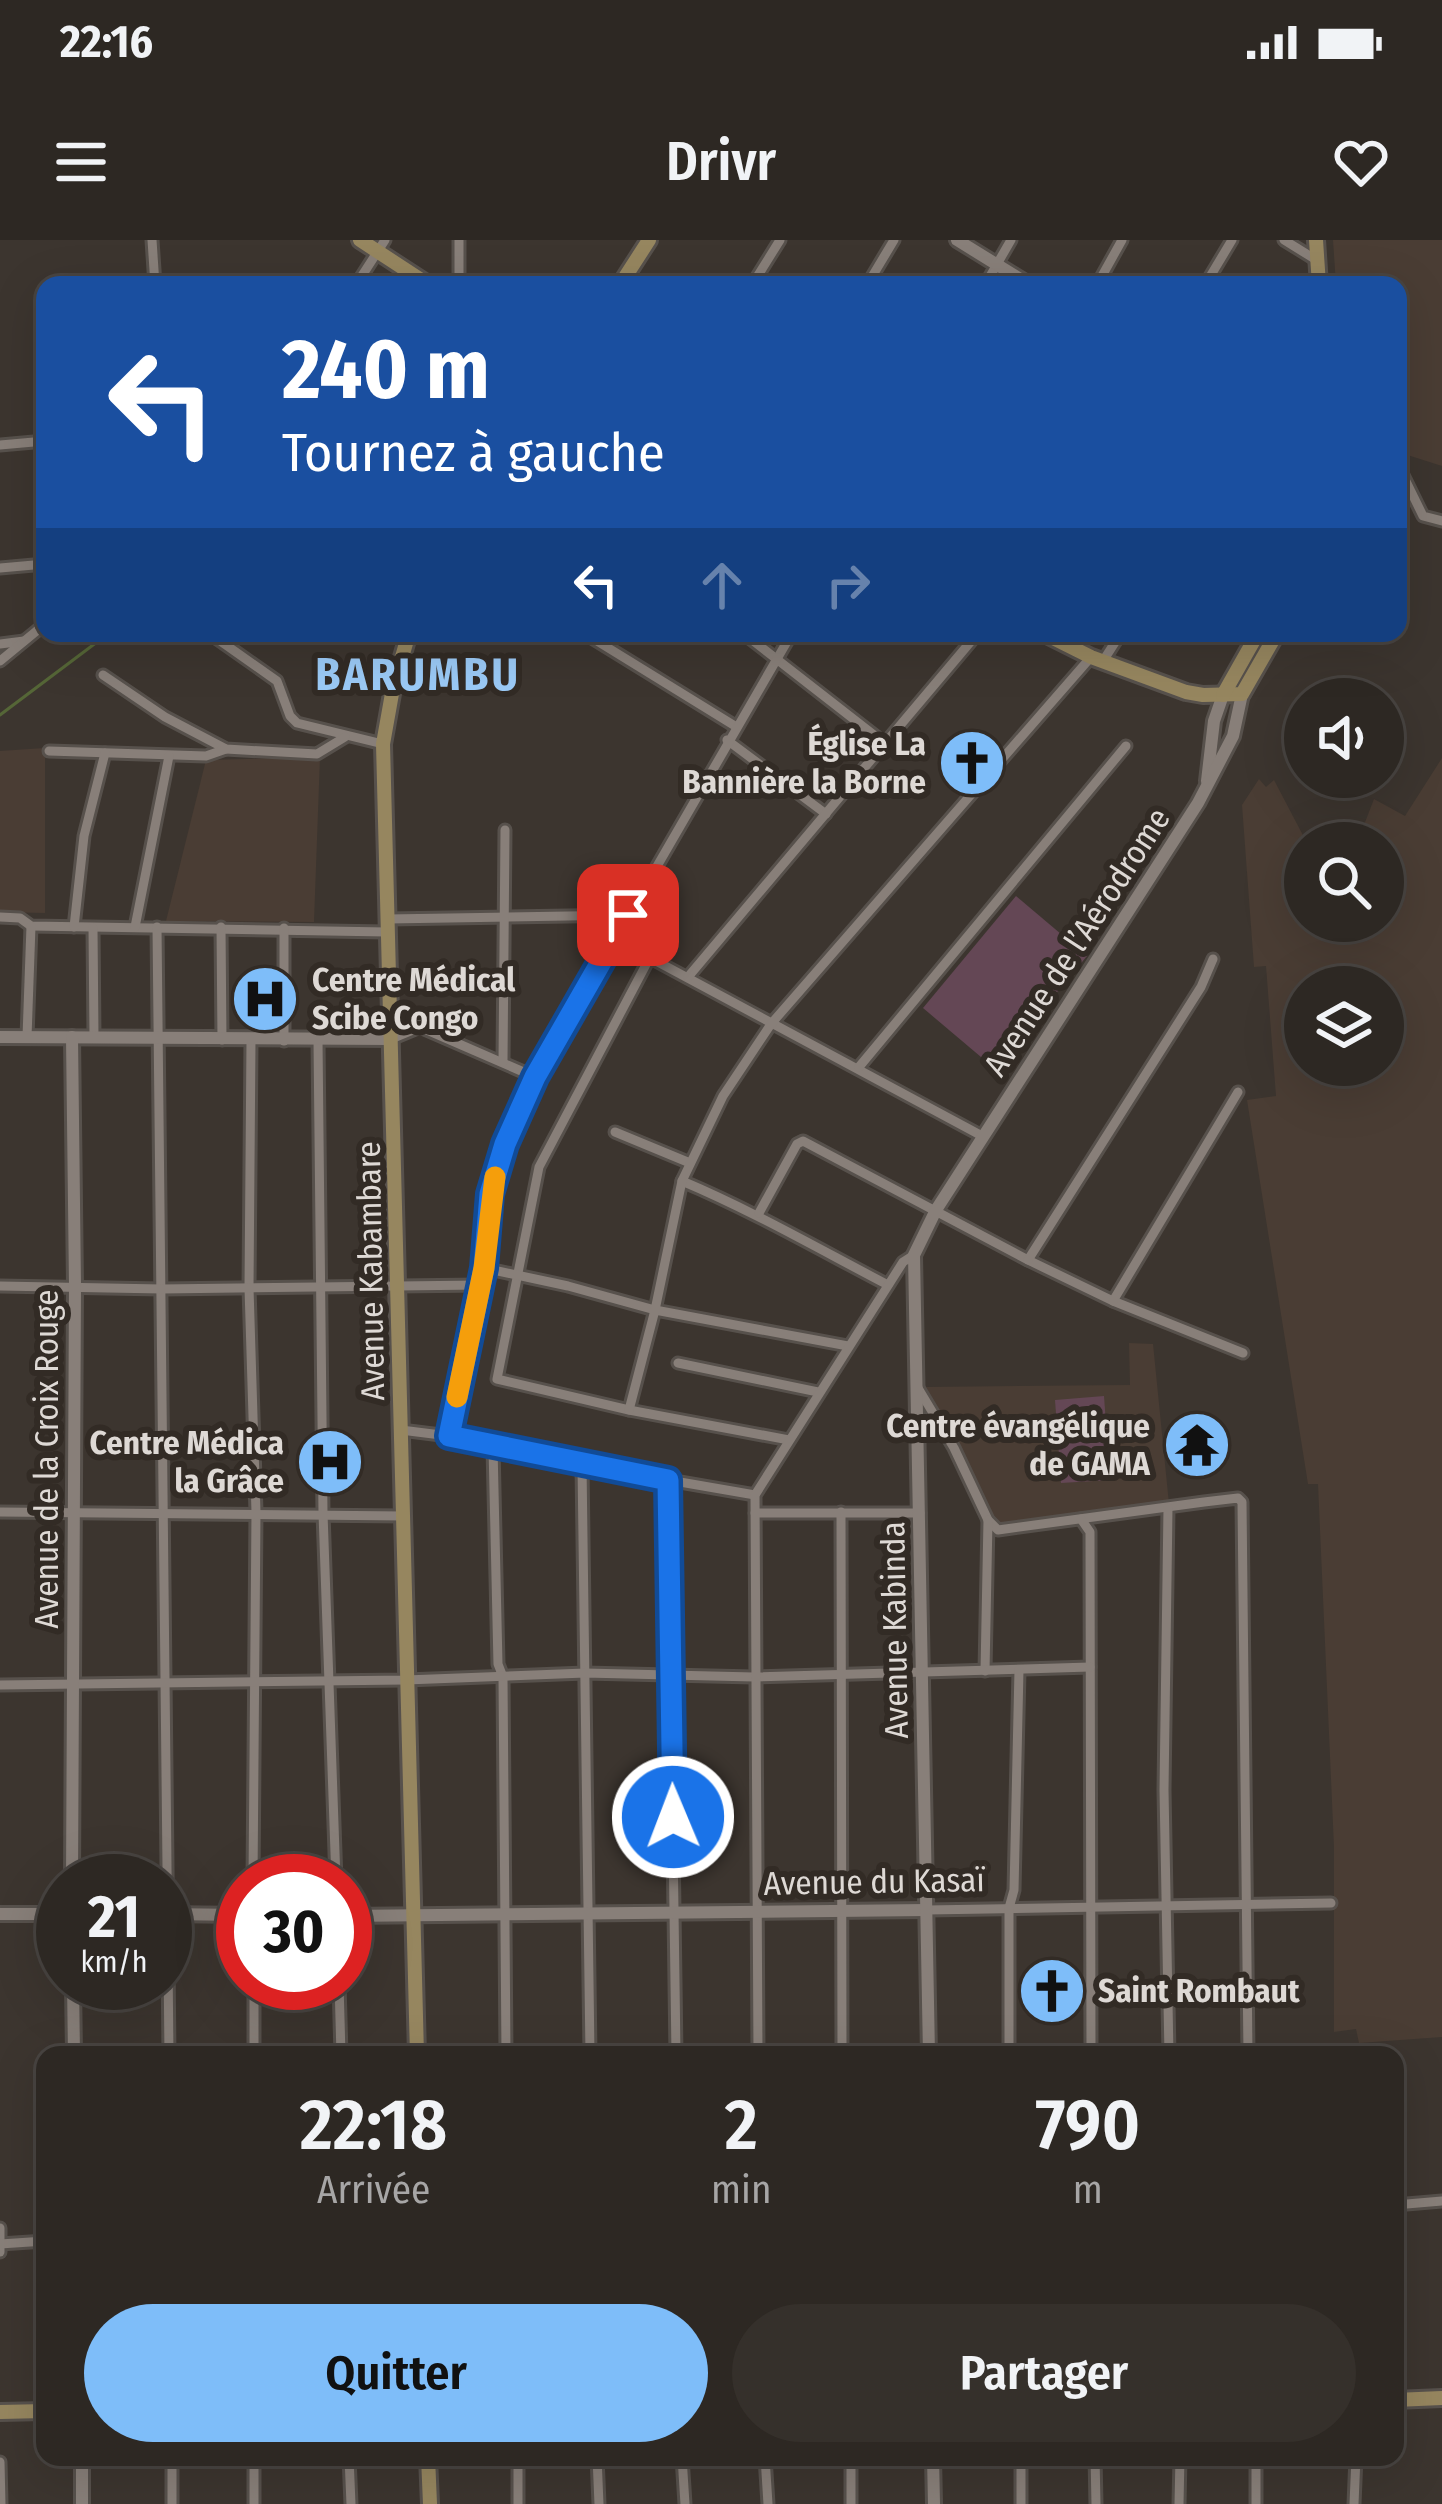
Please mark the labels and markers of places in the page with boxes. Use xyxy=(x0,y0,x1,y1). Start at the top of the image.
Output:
place label: Église La Bannière la Borne xyxy=(682,723,926,802)
church icon: Église La Bannière la Borne xyxy=(937,728,1007,798)
pin xyxy=(577,864,679,966)
place label: Centre Médical Scibe Congo xyxy=(312,960,516,1038)
hospital icon: Centre Médical Scibe Congo xyxy=(230,964,300,1034)
place label: Centre évangélique de GAMA xyxy=(886,1406,1151,1484)
temple icon: Centre évangélique de GAMA xyxy=(1162,1410,1232,1480)
place label: Centre Médica la Grâce xyxy=(89,1423,284,1501)
hospital icon: Centre Médica la Grâce xyxy=(295,1427,365,1497)
church icon: Saint Rombaut xyxy=(1017,1956,1087,2026)
place label: Saint Rombaut xyxy=(1098,1971,1300,2011)

